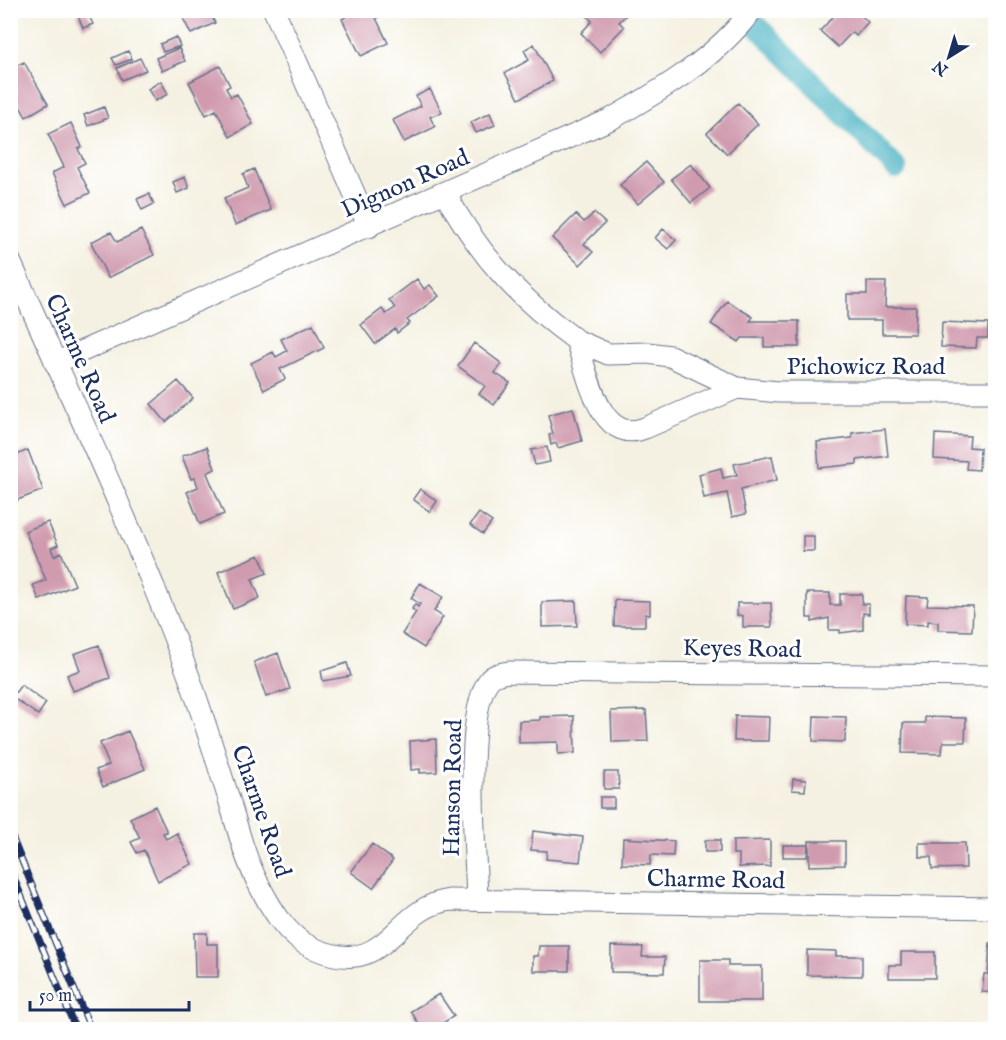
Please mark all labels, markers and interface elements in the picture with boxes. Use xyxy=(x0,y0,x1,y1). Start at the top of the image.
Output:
north arrow xyxy=(919,27,979,87)
text: N xyxy=(930,55,954,80)
street label: Dignon Road xyxy=(337,142,474,226)
street label: Charme Road xyxy=(37,289,122,428)
street label: Pichowicz Road xyxy=(787,352,946,383)
street label: Keyes Road xyxy=(682,633,802,666)
street label: Hanson Road xyxy=(437,719,470,857)
street label: Charme Road xyxy=(223,741,298,882)
street label: Charme Road xyxy=(647,864,785,897)
scale bar xyxy=(30,974,189,1012)
text: 50 m xyxy=(39,985,72,1008)

